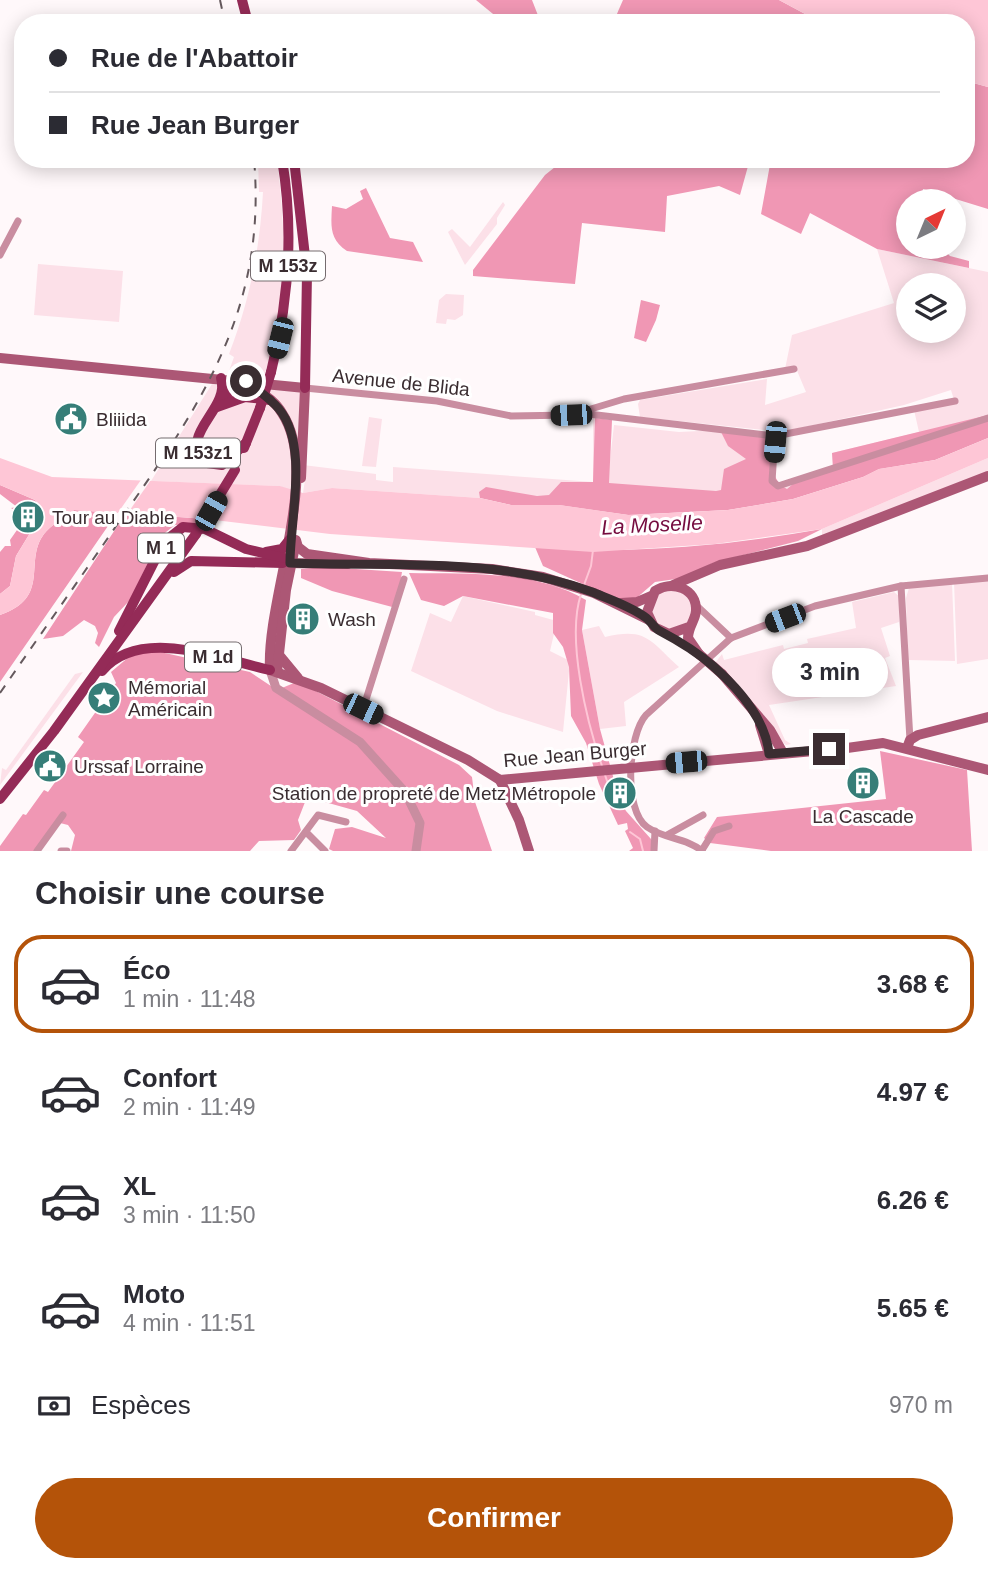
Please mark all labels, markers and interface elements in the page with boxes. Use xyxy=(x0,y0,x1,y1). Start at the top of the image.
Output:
text: Rue de l'Abattoir xyxy=(91,43,298,73)
text: Rue Jean Burger xyxy=(91,110,299,140)
north arrow xyxy=(896,189,966,259)
map controls xyxy=(896,189,966,343)
road number: M 153z xyxy=(251,252,325,280)
button: layers xyxy=(896,273,966,343)
car xyxy=(265,315,296,361)
route start xyxy=(230,365,262,397)
street label: Avenue de Blida xyxy=(331,365,471,400)
public building icon: Bliiida xyxy=(52,400,90,438)
car xyxy=(550,404,593,426)
place label: Bliiida xyxy=(96,409,147,430)
car xyxy=(763,420,788,464)
road number: M 153z1 xyxy=(156,438,240,467)
car xyxy=(192,488,231,534)
building icon: Tour au Diable xyxy=(9,498,47,536)
place label: Tour au Diable xyxy=(52,507,175,528)
water label: La Moselle xyxy=(601,510,703,539)
road number: M 1 xyxy=(138,534,184,562)
building icon: Wash xyxy=(284,600,322,638)
car xyxy=(762,601,809,635)
place label: Wash xyxy=(328,609,376,630)
road number: M 1d xyxy=(185,642,241,672)
callout: 3 min xyxy=(771,648,887,696)
text: 3 min xyxy=(800,659,860,685)
place label: Mémorial Américain xyxy=(128,677,212,720)
place icon: Mémorial Américain xyxy=(85,679,123,717)
car xyxy=(340,690,387,728)
route end xyxy=(813,733,845,765)
street label: Rue Jean Burger xyxy=(503,738,648,771)
public building icon: Urssaf Lorraine xyxy=(31,747,69,785)
car xyxy=(665,750,708,774)
place label: Urssaf Lorraine xyxy=(74,756,204,777)
building icon: La Cascade xyxy=(844,764,882,802)
building icon: Station de propreté de Metz Métropole xyxy=(601,774,639,812)
place label: Station de propreté de Metz Métropole xyxy=(272,783,596,804)
place label: La Cascade xyxy=(812,806,914,827)
text: Choisir une course xyxy=(35,875,325,911)
icon: car xyxy=(39,953,102,1016)
text: Éco xyxy=(123,955,171,985)
text: 3.68 € xyxy=(877,969,949,999)
text: 1 min · 11:48 xyxy=(123,986,256,1012)
icon: car xyxy=(39,1061,102,1124)
text: Confort xyxy=(123,1063,217,1093)
text: 4.97 € xyxy=(877,1077,949,1107)
text: 2 min · 11:49 xyxy=(123,1094,256,1120)
icon: car xyxy=(39,1169,102,1232)
text: XL xyxy=(123,1171,156,1201)
text: 6.26 € xyxy=(877,1185,949,1215)
text: 3 min · 11:50 xyxy=(123,1202,256,1228)
icon: car xyxy=(39,1277,102,1340)
text: Moto xyxy=(123,1279,185,1309)
text: 5.65 € xyxy=(877,1293,949,1323)
text: 4 min · 11:51 xyxy=(123,1310,256,1336)
icon: cash xyxy=(35,1387,73,1425)
text: Espèces xyxy=(91,1390,191,1420)
text: 970 m xyxy=(889,1392,953,1418)
button: Confirmer xyxy=(35,1478,953,1558)

